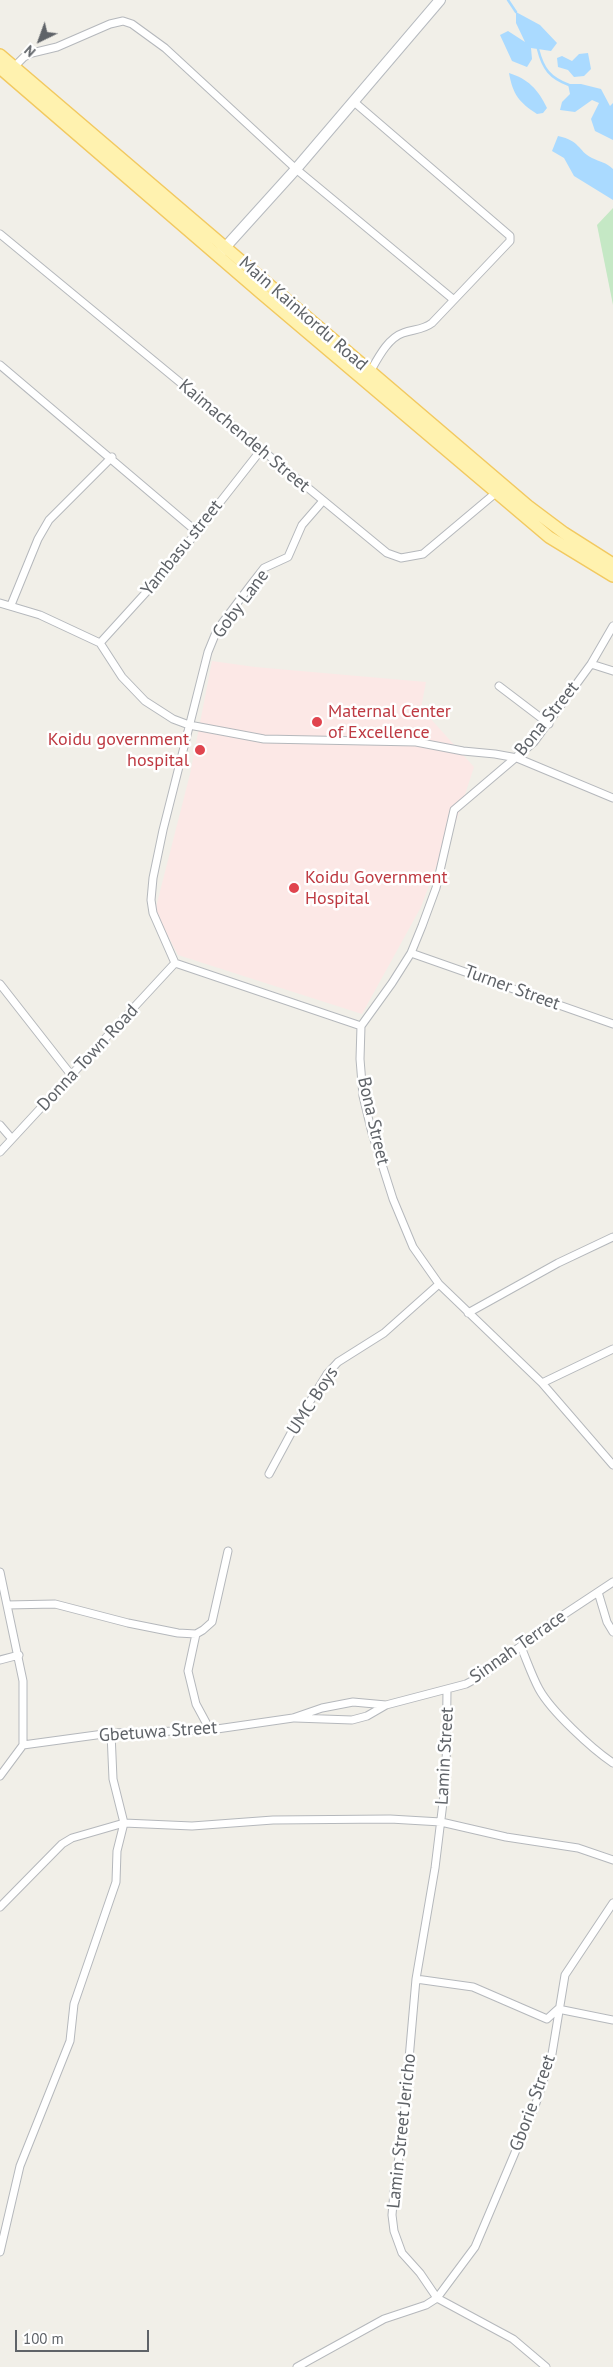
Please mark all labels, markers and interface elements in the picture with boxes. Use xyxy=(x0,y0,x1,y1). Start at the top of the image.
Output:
north arrow xyxy=(15,15,65,65)
text: N xyxy=(21,41,39,61)
street label: Main Kainkordu Road xyxy=(234,252,372,376)
street label: Kaimachendeh Street xyxy=(174,375,314,497)
street label: Yambasu street xyxy=(137,496,227,600)
street label: Goby Lane xyxy=(208,565,274,643)
street label: Bona Street xyxy=(510,677,584,761)
place label: Maternal Center of Excellence xyxy=(328,701,451,744)
marker: Maternal Center of Excellence xyxy=(310,715,324,729)
place label: Koidu government hospital xyxy=(48,729,189,772)
marker: Koidu government hospital xyxy=(193,743,207,757)
place label: Koidu Government Hospital xyxy=(305,867,448,910)
marker: Koidu Government Hospital xyxy=(287,881,301,895)
street label: Turner Street xyxy=(461,961,563,1015)
street label: Donna Town Road xyxy=(33,1000,143,1116)
street label: Bona Street xyxy=(352,1075,394,1167)
street label: UMC Boys xyxy=(283,1363,343,1439)
street label: Sinnah Terrace xyxy=(466,1606,570,1688)
street label: Lamin Street xyxy=(432,1707,458,1805)
street label: Gbetuwa Street xyxy=(98,1717,218,1747)
street label: Lamin Street Jericho xyxy=(383,2052,421,2210)
street label: Gborie Street xyxy=(506,2052,560,2154)
scale bar xyxy=(18,2320,151,2352)
text: 100 m xyxy=(23,2329,64,2348)

